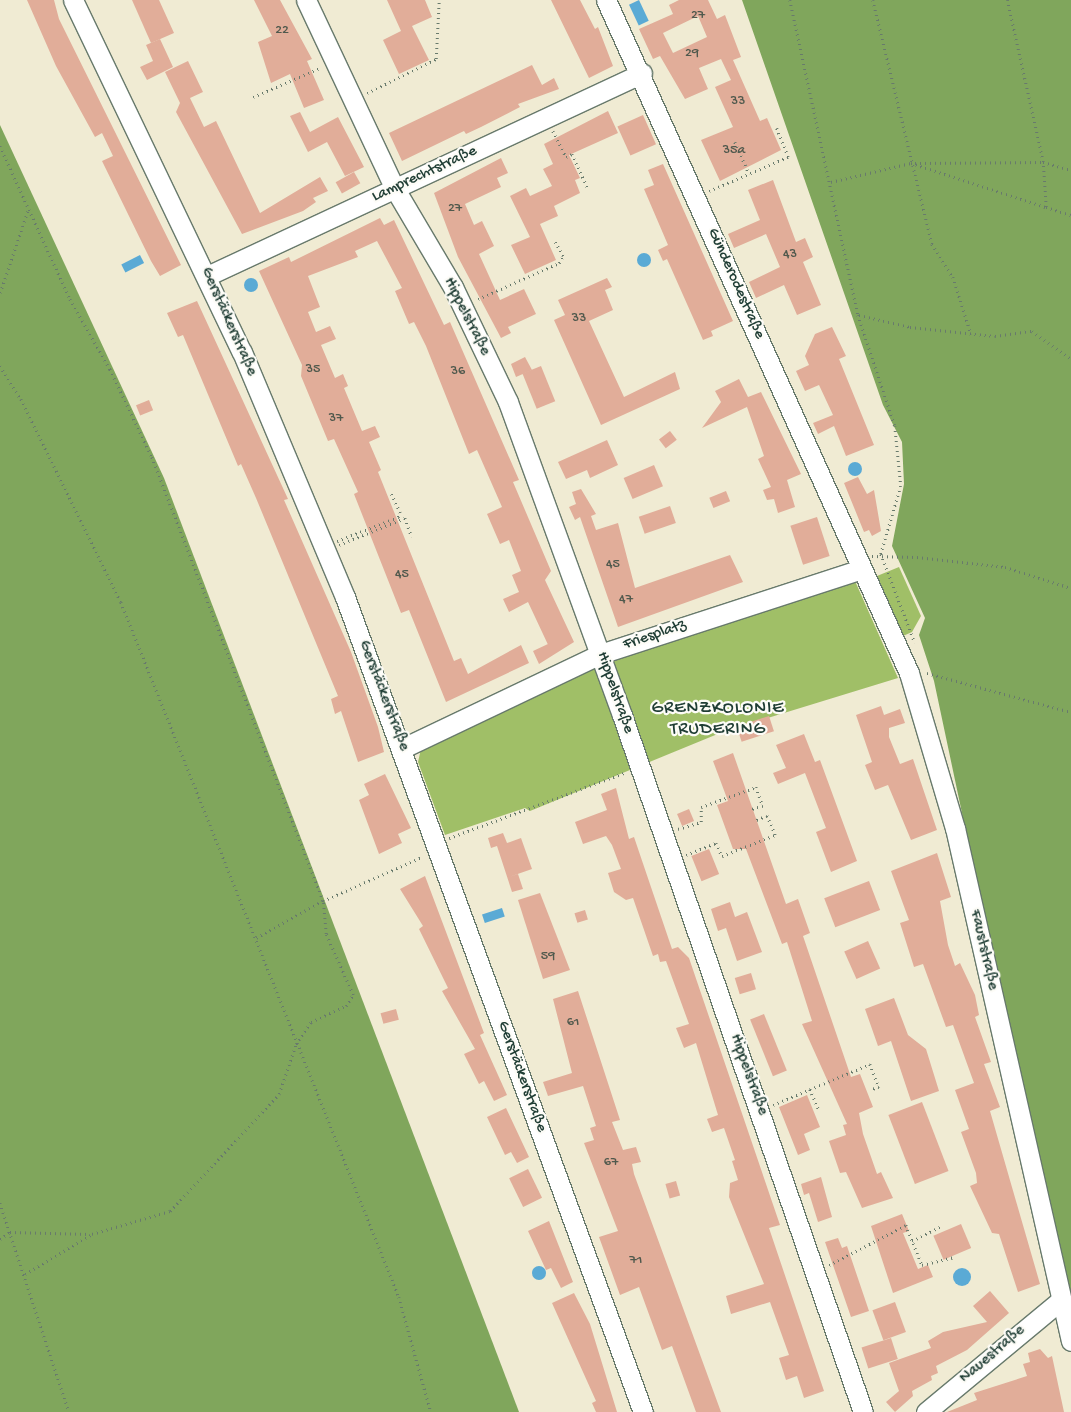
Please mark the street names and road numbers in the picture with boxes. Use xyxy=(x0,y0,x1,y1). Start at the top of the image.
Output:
street label: Lamprechtstraße xyxy=(370,142,480,208)
street label: Günderodestraße xyxy=(702,226,768,342)
street label: Gerstäckerstraße xyxy=(195,265,261,379)
street label: Hippelstraße xyxy=(438,275,494,359)
street label: Friesplatz xyxy=(621,616,689,656)
street label: Gerstäckerstraße xyxy=(353,638,413,754)
street label: Hippelstraße xyxy=(591,650,637,736)
street label: Fauststraße xyxy=(964,908,1002,992)
street label: Gerstäckerstraße xyxy=(492,1019,550,1135)
street label: Hippelstraße xyxy=(724,1032,772,1118)
street label: Nauestraße xyxy=(956,1321,1030,1389)

